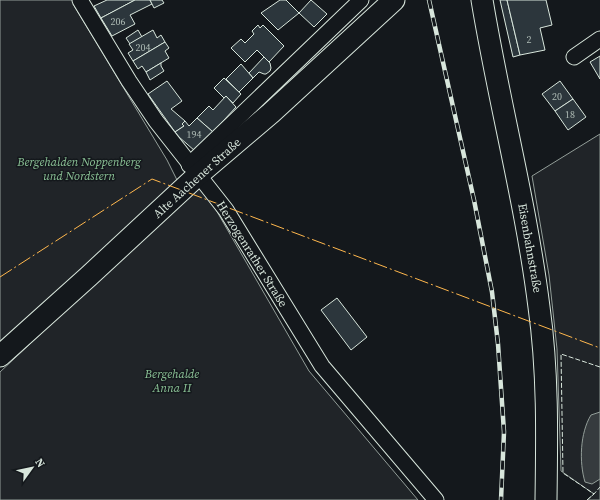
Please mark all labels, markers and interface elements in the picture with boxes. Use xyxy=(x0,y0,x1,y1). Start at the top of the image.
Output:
house number: 206 xyxy=(111,15,126,28)
house number: 2 xyxy=(527,33,532,46)
house number: 204 xyxy=(136,41,151,54)
house number: 20 xyxy=(552,90,562,103)
house number: 18 xyxy=(565,108,575,121)
house number: 194 xyxy=(187,128,202,141)
street label: Alte Aachener Straße xyxy=(150,134,244,222)
park label: Bergehalden Noppenberg und Nordstern xyxy=(16,154,142,184)
street label: Herzogenrather Straße xyxy=(213,198,291,310)
street label: Eisenbahnstraße xyxy=(514,202,546,294)
park label: Bergehalde Anna II xyxy=(144,366,199,396)
north arrow xyxy=(12,448,52,488)
text: N xyxy=(31,455,48,470)

